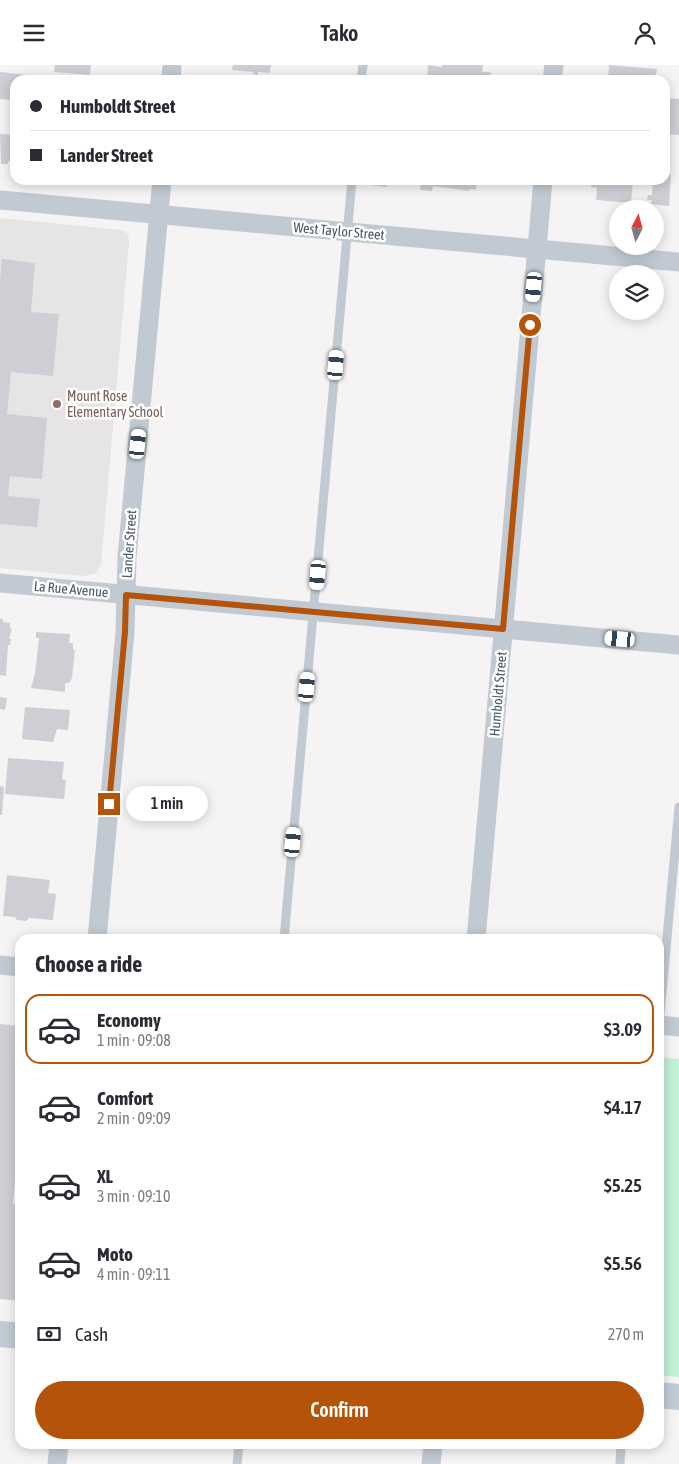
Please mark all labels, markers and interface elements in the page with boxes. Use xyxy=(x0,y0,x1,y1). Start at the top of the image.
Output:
icon: menu xyxy=(20,19,48,47)
icon: person xyxy=(631,19,659,47)
text: Tako xyxy=(321,20,358,46)
text: Humboldt Street xyxy=(60,95,175,117)
text: Lander Street xyxy=(60,144,153,166)
north arrow xyxy=(609,200,664,255)
map controls xyxy=(609,200,664,320)
street label: West Taylor Street xyxy=(293,219,385,243)
button: layers xyxy=(609,265,664,320)
car xyxy=(525,271,542,303)
route start xyxy=(519,314,541,336)
car xyxy=(327,349,344,381)
place label: Mount Rose Elementary School xyxy=(67,388,163,420)
marker: Mount Rose Elementary School xyxy=(51,398,63,410)
car xyxy=(128,428,147,460)
street label: Lander Street xyxy=(119,509,139,579)
car xyxy=(309,559,326,591)
street label: La Rue Avenue xyxy=(33,578,109,600)
car xyxy=(604,630,635,648)
street label: Humboldt Street xyxy=(486,651,510,737)
car xyxy=(298,671,315,703)
callout: 1 min xyxy=(126,787,209,821)
route end xyxy=(98,793,120,815)
text: 1 min xyxy=(151,794,183,812)
car xyxy=(284,826,301,858)
text: Choose a ride xyxy=(35,951,142,977)
icon: car xyxy=(37,1007,82,1052)
text: Economy xyxy=(97,1009,161,1031)
text: $3.09 xyxy=(604,1018,642,1040)
text: 1 min · 09:08 xyxy=(97,1031,171,1049)
icon: car xyxy=(37,1085,82,1130)
text: Comfort xyxy=(97,1087,153,1109)
text: $4.17 xyxy=(604,1096,642,1118)
text: 2 min · 09:09 xyxy=(97,1109,171,1127)
icon: car xyxy=(37,1163,82,1208)
text: XL xyxy=(97,1165,113,1187)
text: $5.25 xyxy=(604,1174,642,1196)
text: 3 min · 09:10 xyxy=(97,1187,170,1205)
icon: car xyxy=(37,1241,82,1286)
text: Moto xyxy=(97,1243,133,1265)
text: $5.56 xyxy=(604,1252,642,1274)
text: 4 min · 09:11 xyxy=(97,1265,170,1283)
icon: cash xyxy=(35,1320,63,1348)
text: Cash xyxy=(75,1323,108,1345)
text: 270 m xyxy=(608,1325,644,1343)
button: Confirm xyxy=(35,1381,644,1439)

